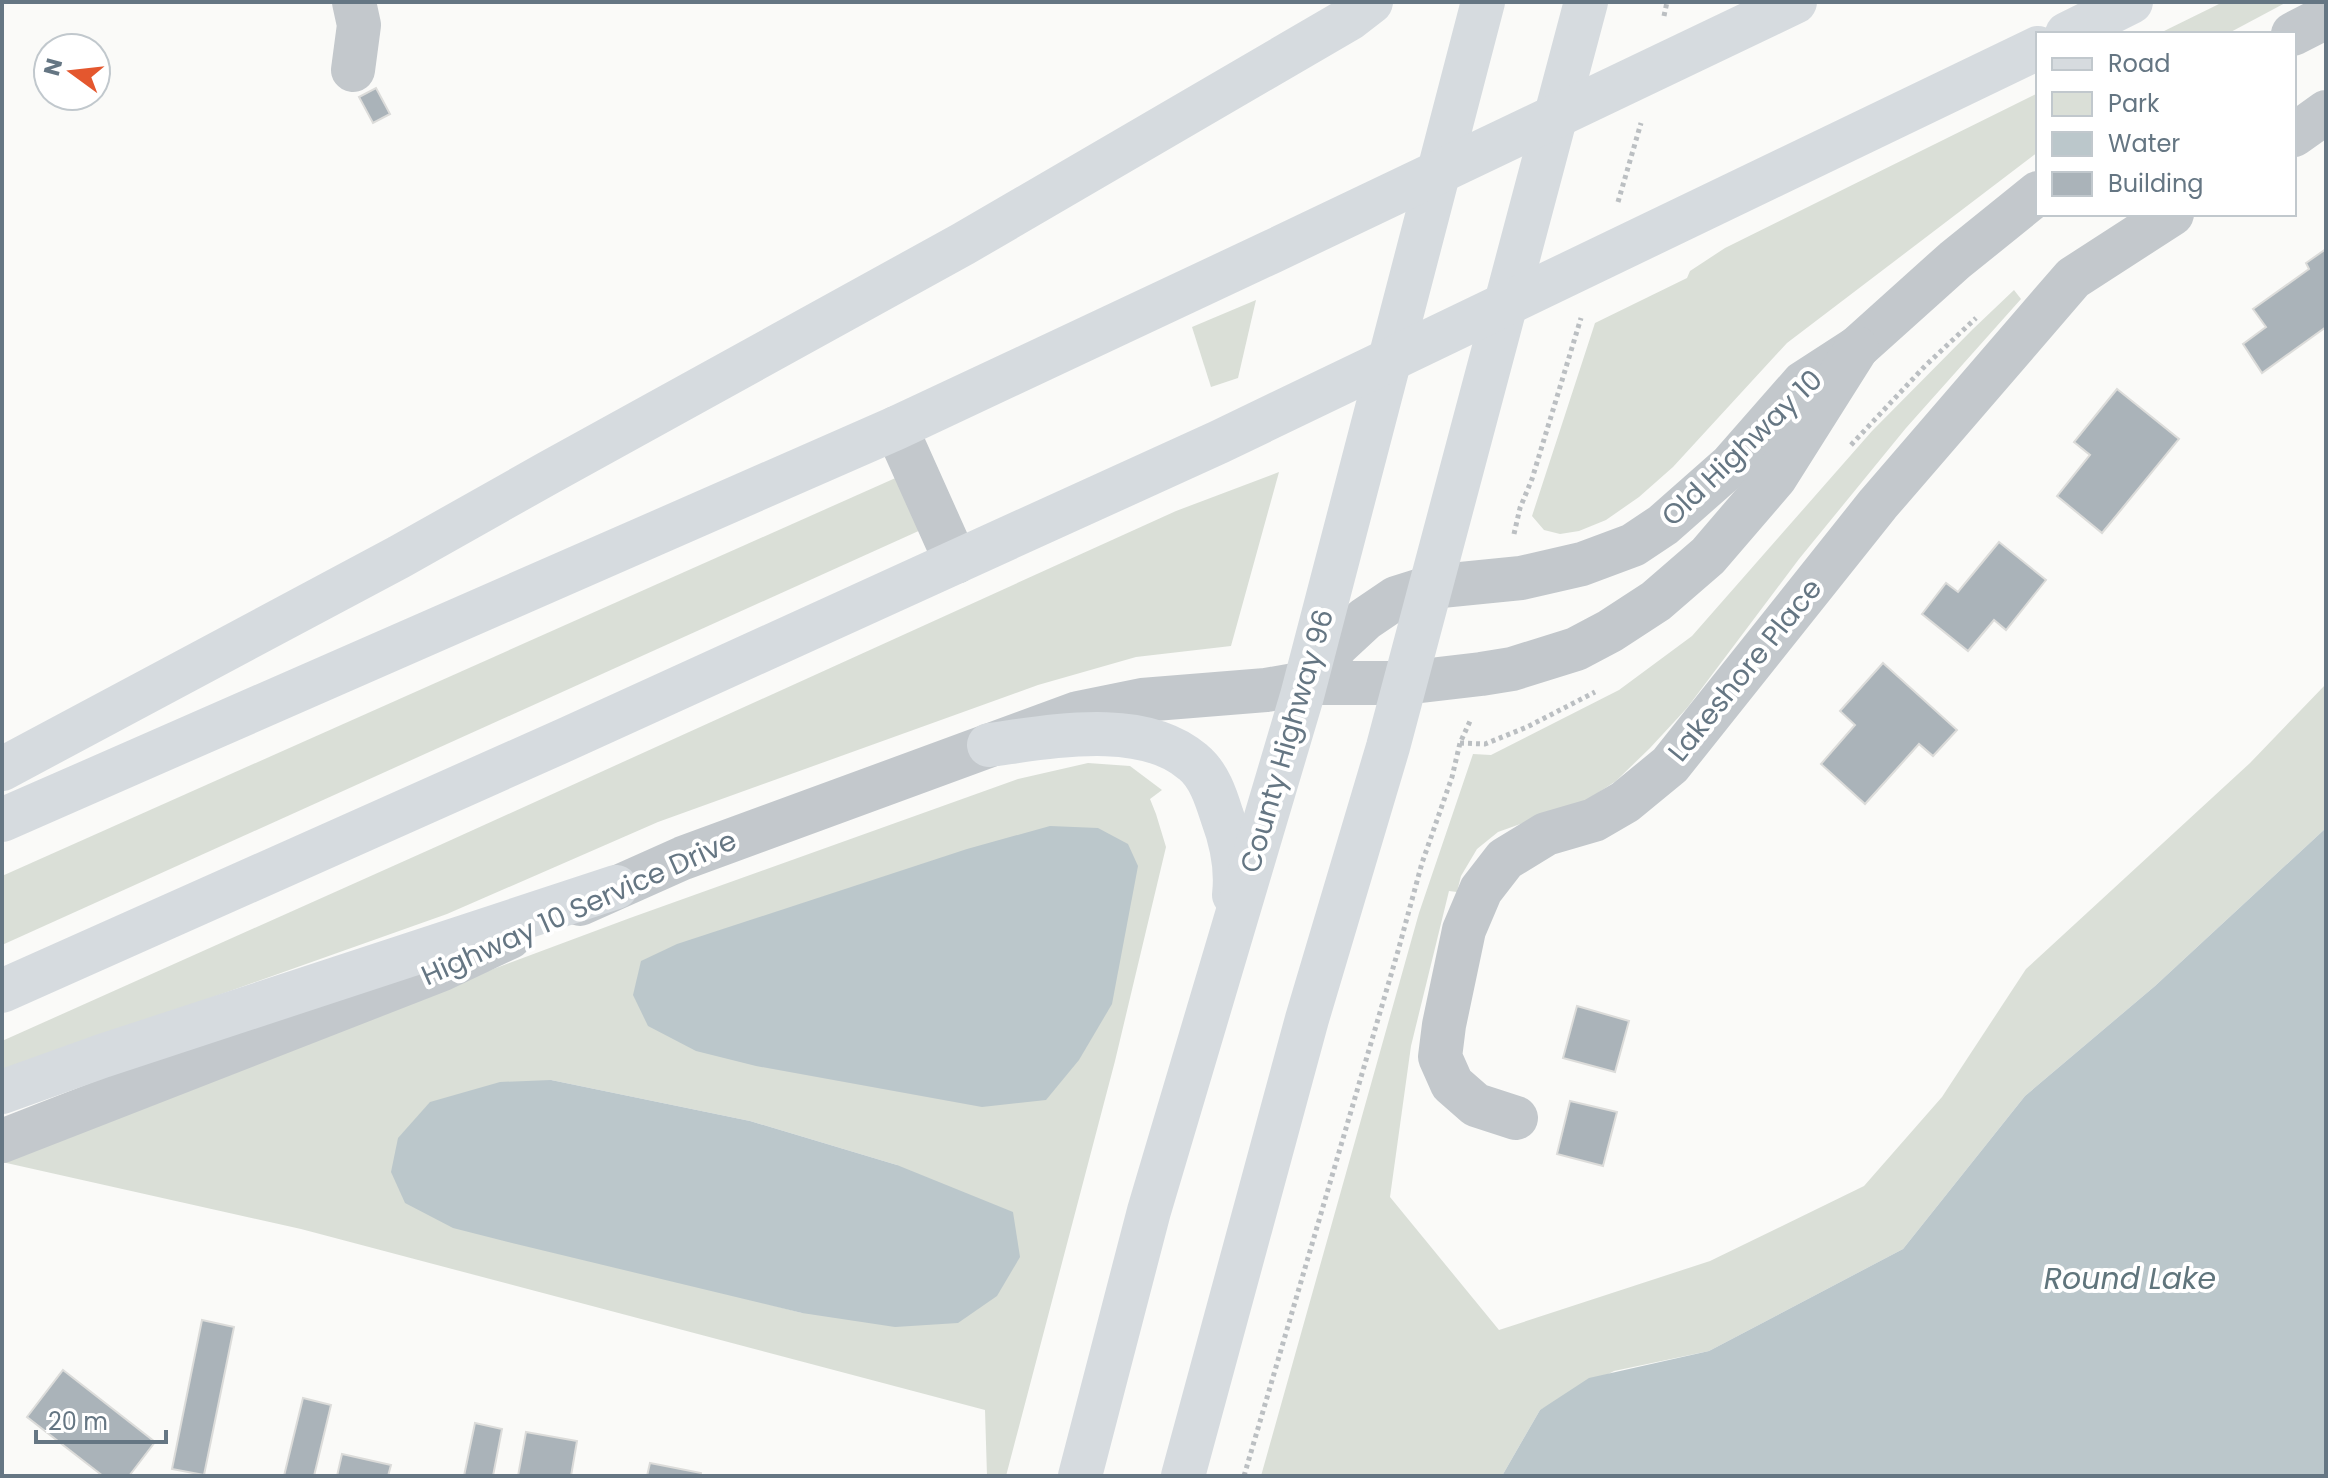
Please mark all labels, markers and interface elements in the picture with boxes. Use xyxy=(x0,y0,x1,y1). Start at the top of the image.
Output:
north arrow xyxy=(32,32,112,112)
legend xyxy=(2036,32,2296,216)
text: Road xyxy=(2108,47,2170,80)
text: N xyxy=(36,55,70,79)
text: Park xyxy=(2108,87,2160,120)
text: Water xyxy=(2108,127,2180,160)
text: Building xyxy=(2108,167,2204,200)
street label: Old Highway 10 xyxy=(1653,361,1831,535)
street label: Lakeshore Place xyxy=(1659,570,1831,770)
street label: County Highway 96 xyxy=(1231,605,1343,877)
street label: Highway 10 Service Drive xyxy=(415,821,743,995)
water label: Round Lake xyxy=(2044,1257,2216,1300)
scale bar xyxy=(36,1394,166,1444)
text: 20 m xyxy=(48,1405,108,1438)

